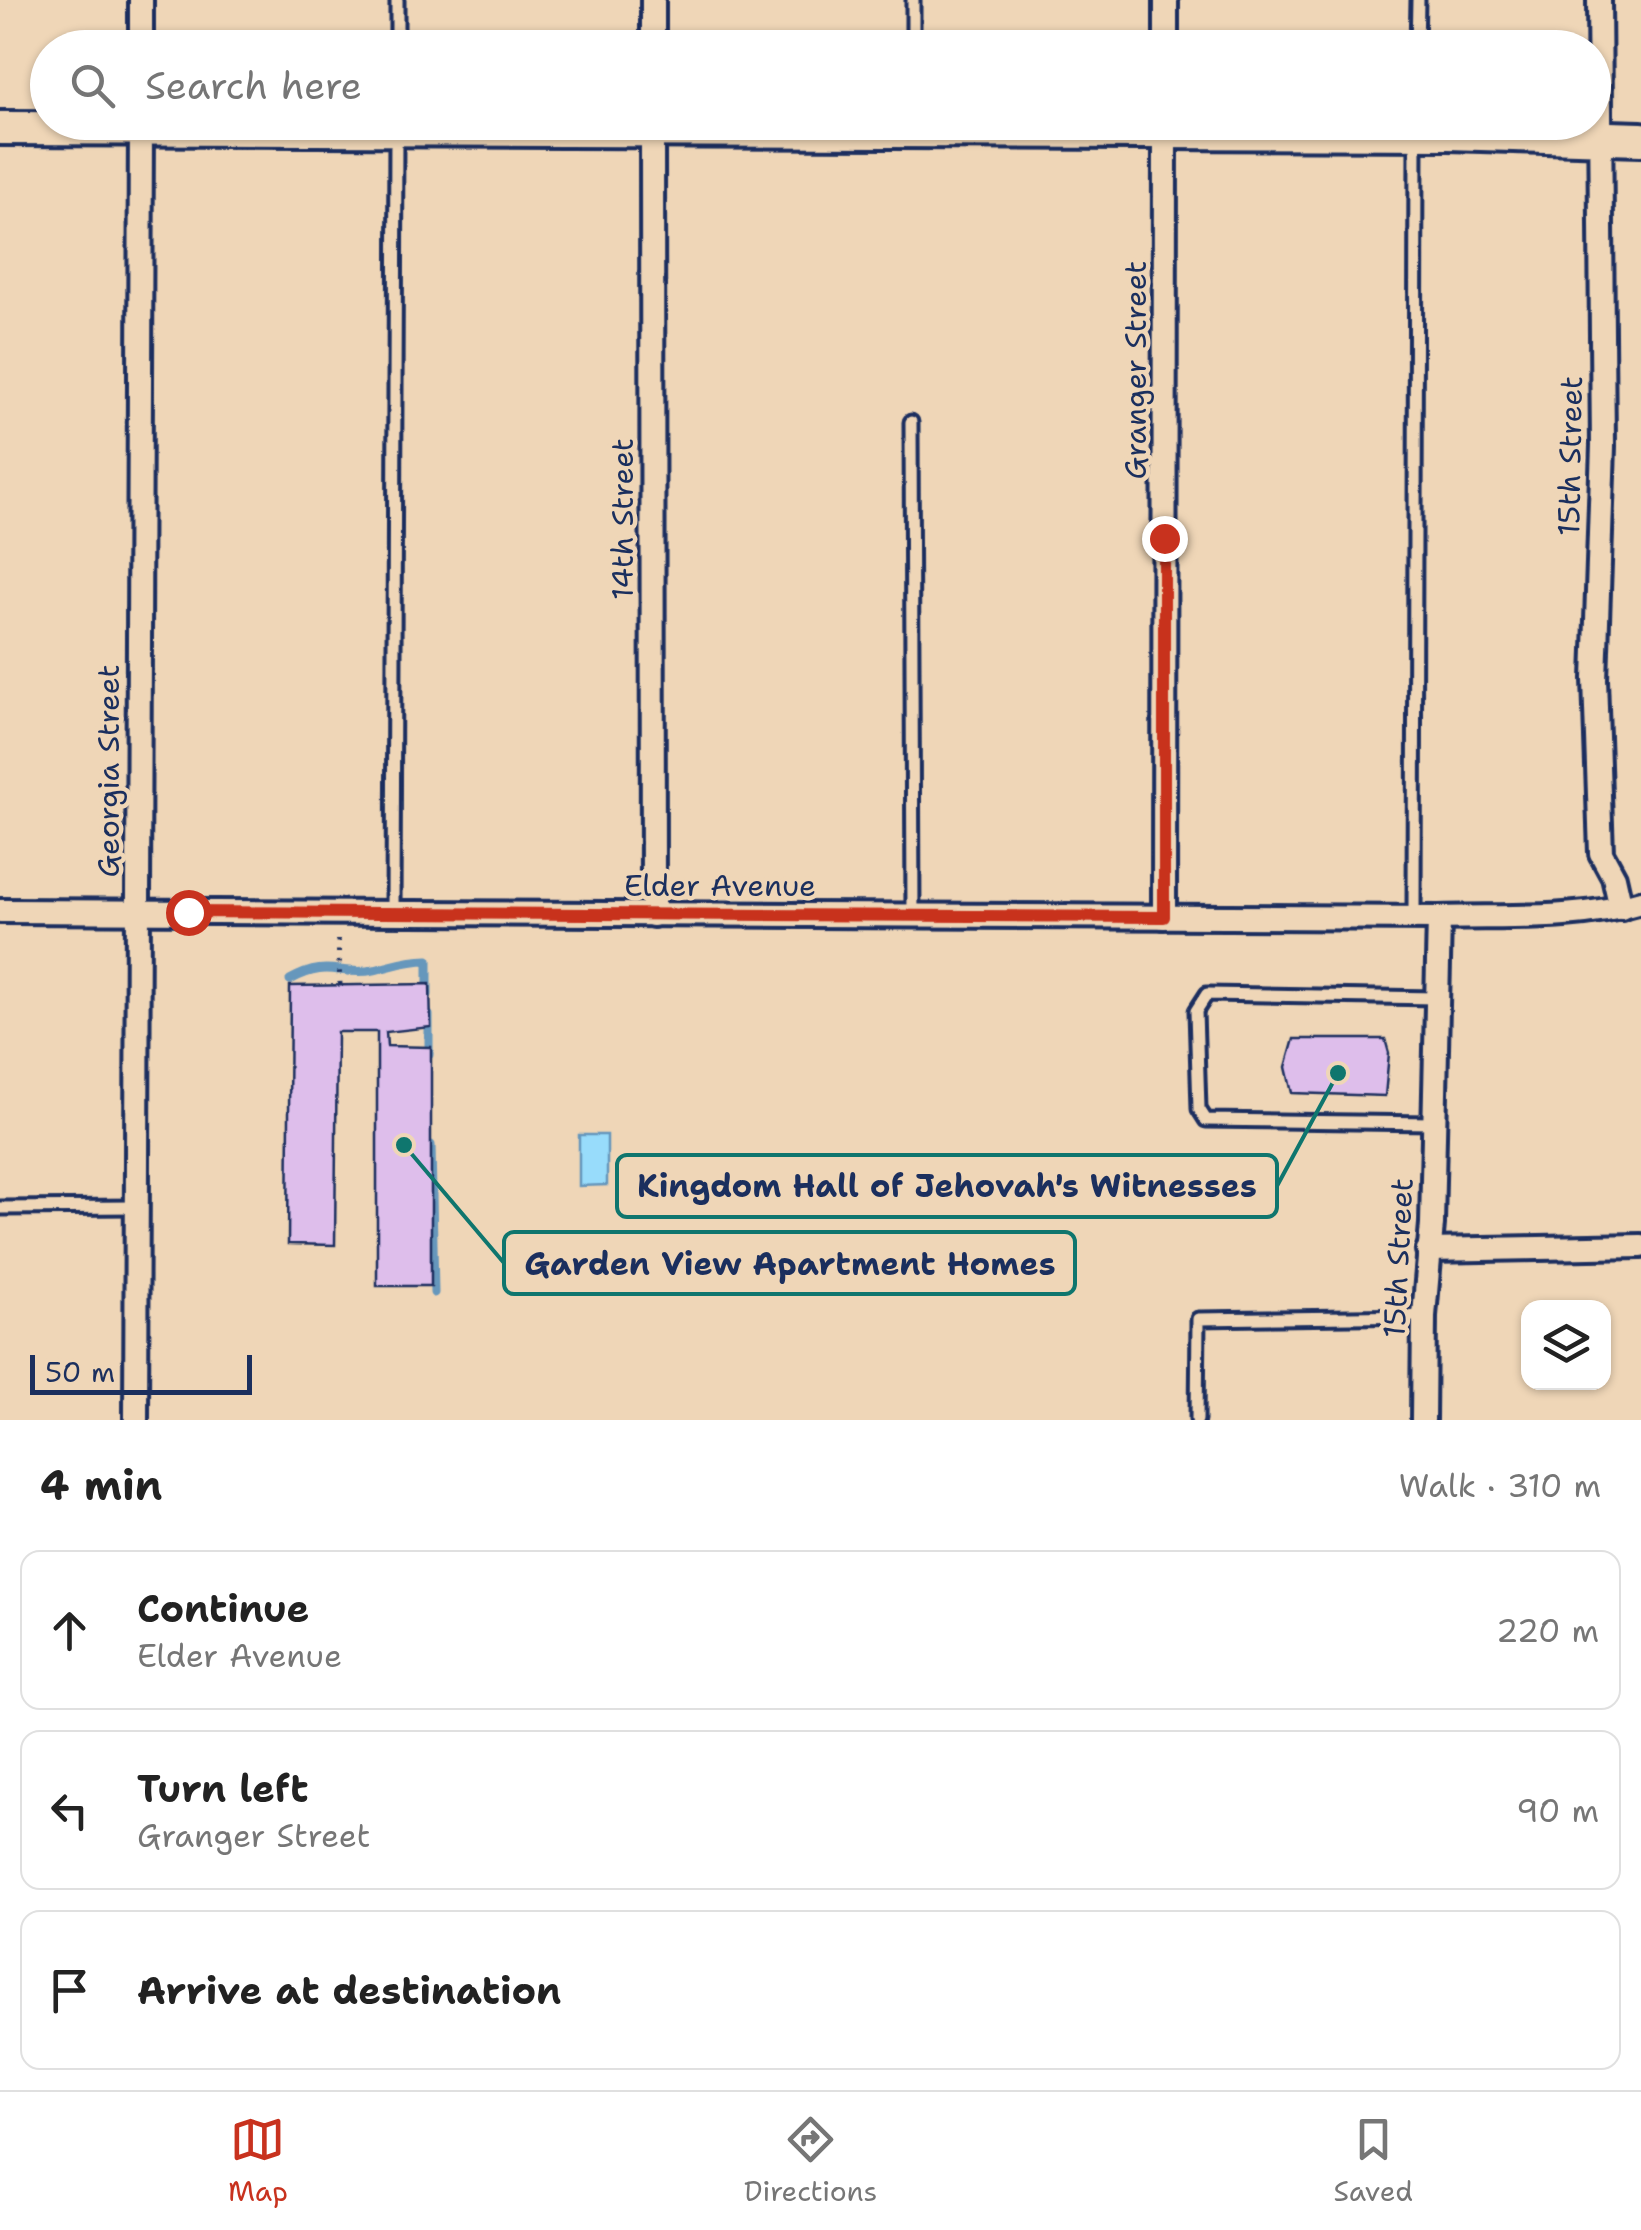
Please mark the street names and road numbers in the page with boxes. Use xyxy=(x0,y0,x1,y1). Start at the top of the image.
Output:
street label: Granger Street xyxy=(1115,261,1156,479)
street label: 15th Street xyxy=(1548,376,1592,536)
street label: 14th Street xyxy=(602,438,643,600)
street label: Georgia Street xyxy=(88,664,129,878)
street label: Elder Avenue xyxy=(624,865,816,906)
street label: 15th Street xyxy=(1373,1177,1423,1339)

